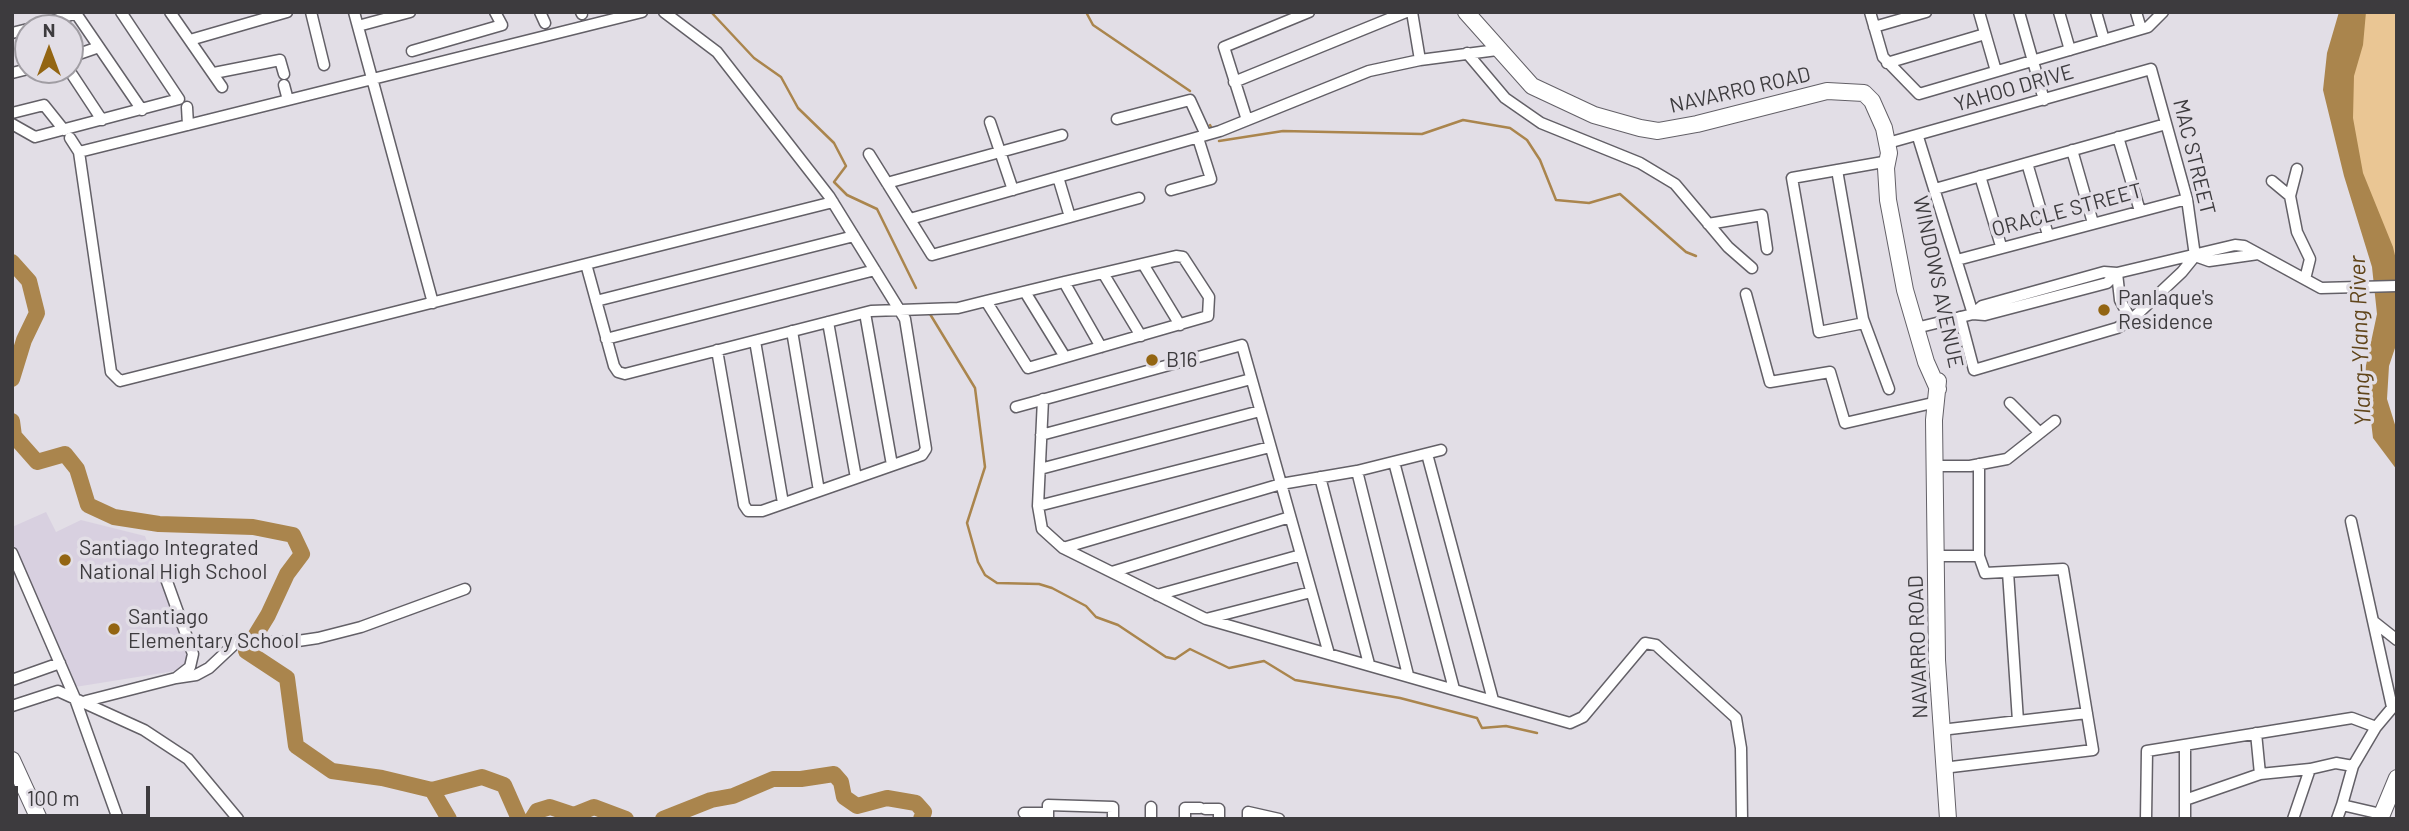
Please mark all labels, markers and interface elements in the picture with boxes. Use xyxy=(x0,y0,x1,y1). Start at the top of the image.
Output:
north arrow xyxy=(14,14,84,84)
text: N xyxy=(43,18,55,41)
street label: YAHOO DRIVE xyxy=(1951,59,2077,117)
street label: NAVARRO ROAD xyxy=(1667,62,1813,118)
street label: MAC STREET xyxy=(2167,96,2221,218)
street label: ORACLE STREET xyxy=(1989,178,2145,242)
street label: WINDOWS AVENUE xyxy=(1907,194,1969,370)
water label: Ylang-Ylang River xyxy=(2343,255,2377,427)
place label: Panlaque's Residence xyxy=(2118,285,2214,335)
marker: Panlaque's Residence xyxy=(2096,302,2112,318)
place label: B16 xyxy=(1166,347,1197,373)
marker: B16 xyxy=(1144,352,1160,368)
place label: Santiago Integrated National High School xyxy=(79,535,267,585)
marker: Santiago Integrated National High School xyxy=(57,552,73,568)
street label: NAVARRO ROAD xyxy=(1903,575,1933,719)
place label: Santiago Elementary School xyxy=(128,604,299,654)
marker: Santiago Elementary School xyxy=(106,621,122,637)
scale bar xyxy=(18,772,154,816)
text: 100 m xyxy=(27,785,80,810)

